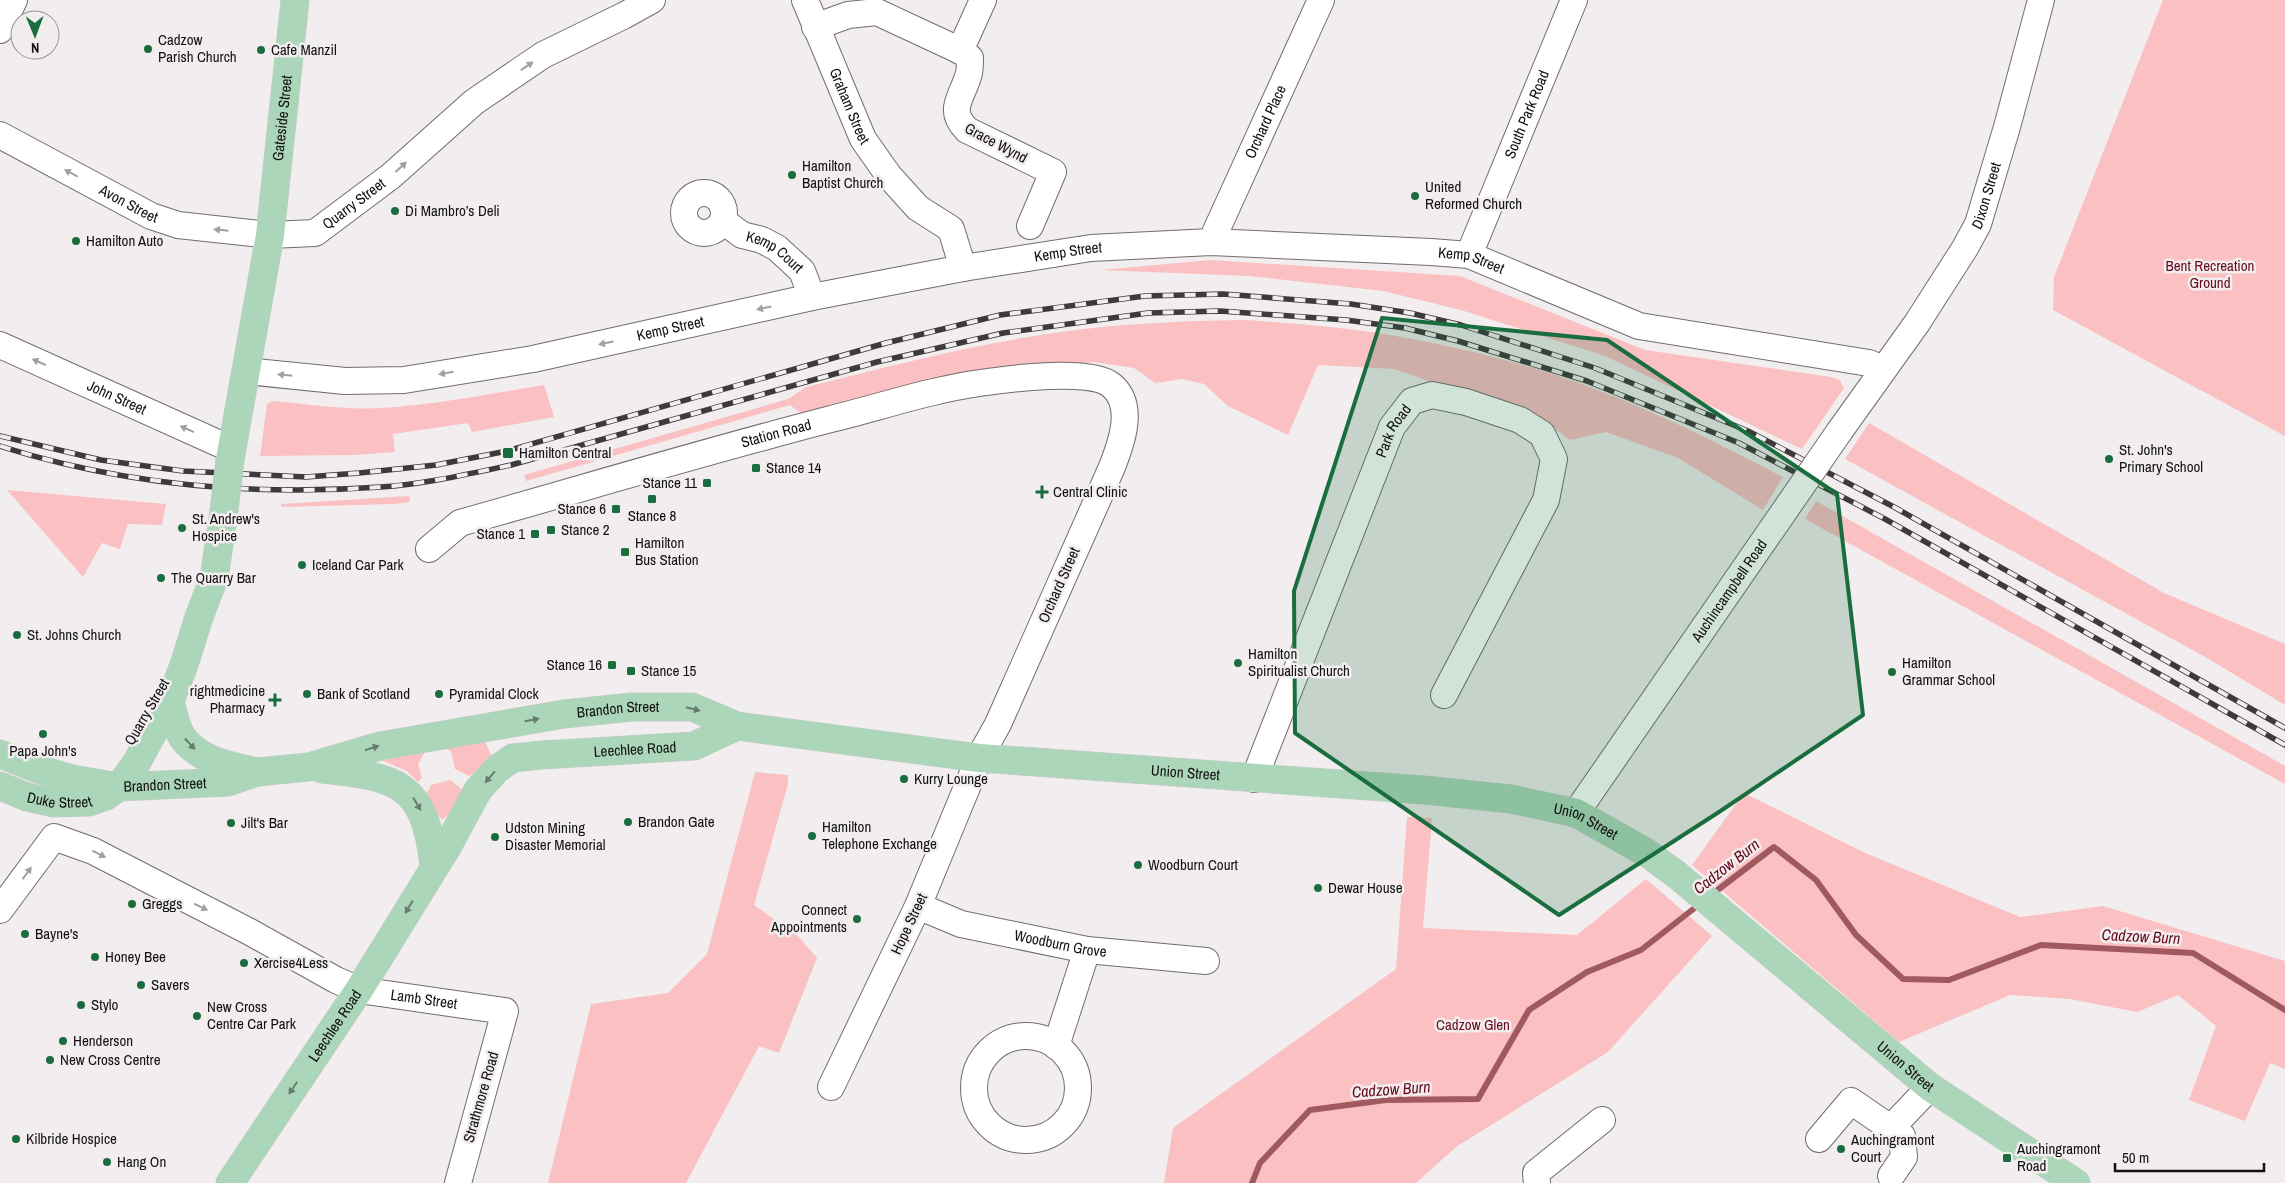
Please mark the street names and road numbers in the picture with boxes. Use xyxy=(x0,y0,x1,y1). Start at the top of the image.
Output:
street label: Graham Street xyxy=(825,65,875,149)
street label: South Park Road xyxy=(1499,67,1554,162)
street label: Gateside Street xyxy=(267,74,297,162)
street label: Orchard Place xyxy=(1239,81,1291,162)
street label: Grace Wynd xyxy=(961,117,1031,168)
street label: Dixon Street xyxy=(1966,159,2006,233)
street label: Quarry Street xyxy=(318,173,390,234)
street label: Avon Street xyxy=(95,179,161,228)
street label: Kemp Court xyxy=(744,225,809,278)
street label: Kemp Street xyxy=(1032,236,1103,267)
street label: Kemp Street xyxy=(1437,242,1508,279)
street label: Kemp Street xyxy=(635,310,707,346)
street label: John Street xyxy=(84,375,150,420)
street label: Park Road xyxy=(1370,400,1416,461)
street label: Station Road xyxy=(739,414,813,453)
street label: Auchincampbell Road xyxy=(1686,535,1772,647)
street label: Orchard Street xyxy=(1033,543,1085,626)
street label: Quarry Street xyxy=(119,674,174,749)
street label: Brandon Street xyxy=(576,696,660,723)
street label: Leechlee Road xyxy=(593,736,677,762)
street label: Union Street xyxy=(1150,759,1221,785)
street label: Brandon Street xyxy=(123,772,207,797)
street label: Duke Street xyxy=(25,786,95,813)
street label: Union Street xyxy=(1552,797,1622,845)
street label: Hope Street xyxy=(885,889,932,958)
street label: Woodburn Grove xyxy=(1012,924,1108,962)
street label: Lamb Street xyxy=(389,984,459,1014)
street label: Leechlee Road xyxy=(303,985,366,1066)
street label: Union Street xyxy=(1873,1036,1939,1097)
street label: Strathmore Road xyxy=(458,1049,504,1145)

